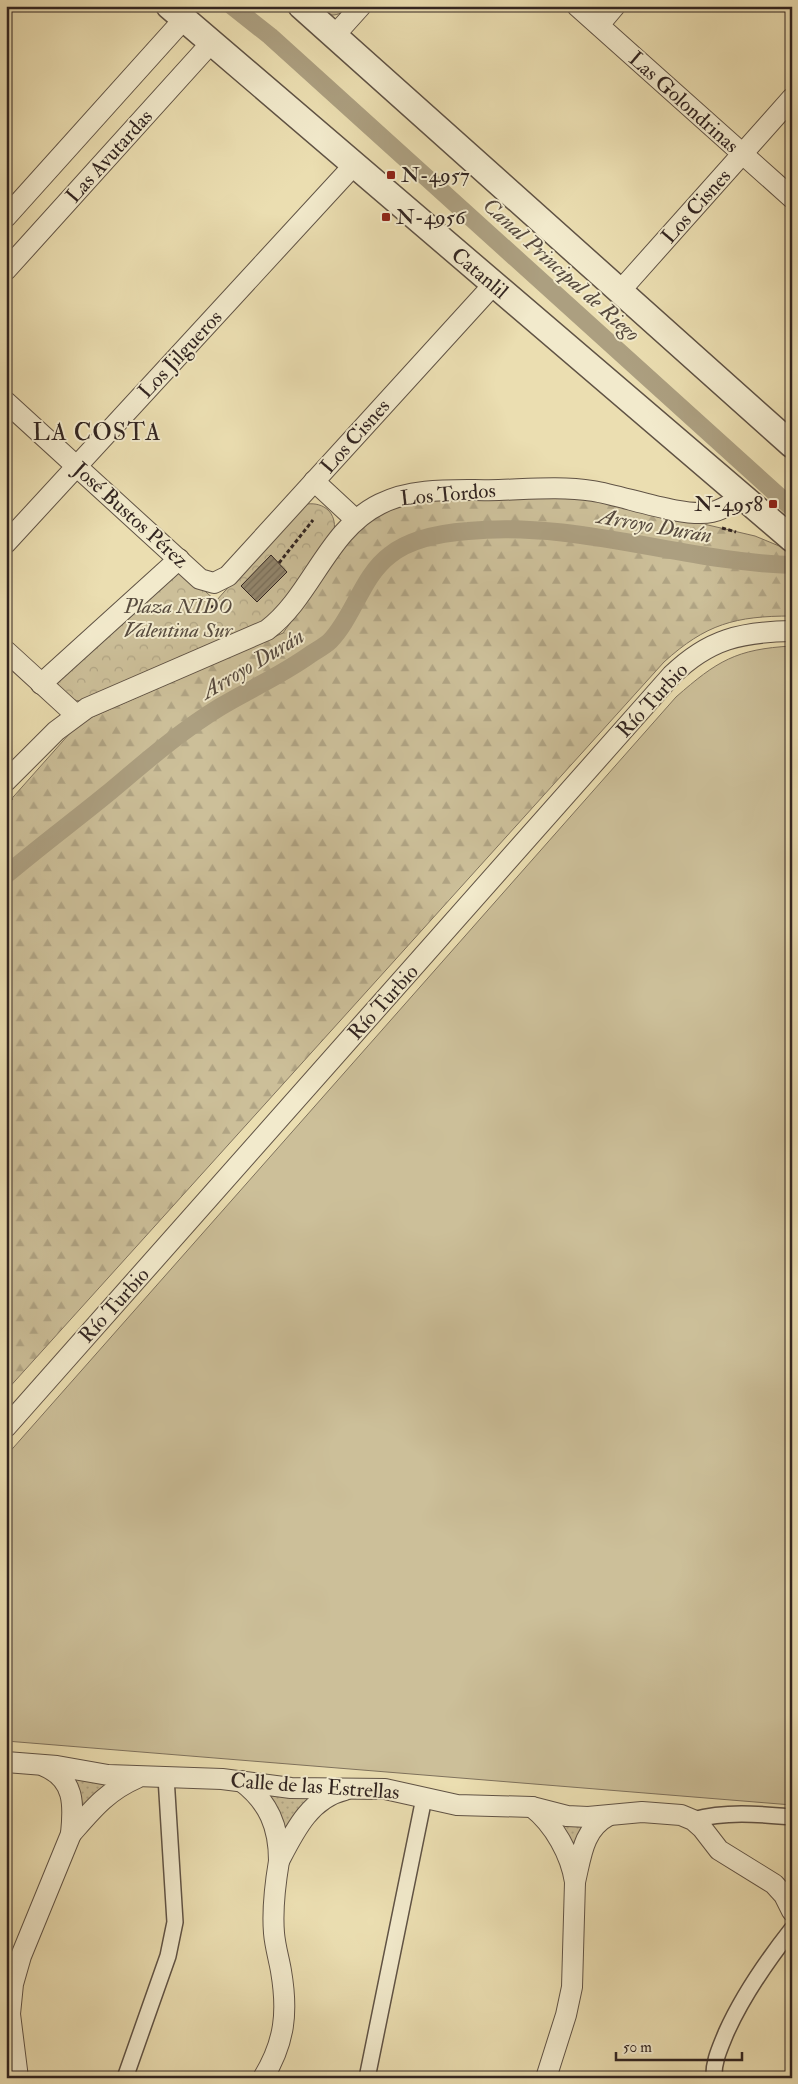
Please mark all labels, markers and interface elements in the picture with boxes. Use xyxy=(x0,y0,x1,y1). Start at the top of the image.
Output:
street label: Las Golondrinas xyxy=(623,46,745,159)
street label: Las Avutardas xyxy=(60,104,159,209)
place label: N-4957 xyxy=(401,162,470,189)
street label: Los Cisnes xyxy=(656,163,737,250)
marker: N-4957 xyxy=(385,169,397,181)
water label: Canal Principal de Riego xyxy=(477,192,646,348)
place label: N-4956 xyxy=(396,204,467,231)
marker: N-4956 xyxy=(380,211,392,223)
street label: Catanlil xyxy=(446,242,514,306)
street label: Los Jilgueros xyxy=(132,304,228,404)
street label: Los Cisnes xyxy=(315,393,396,480)
district label: LA COSTA xyxy=(33,417,161,448)
street label: José Bustos Pérez xyxy=(67,456,194,574)
street label: Los Tordos xyxy=(399,477,497,512)
place label: N-4958 xyxy=(694,491,763,518)
marker: N-4958 xyxy=(767,498,779,510)
water label: Arroyo Durán xyxy=(594,502,714,550)
park label: Plaza NIDO Valentina Sur xyxy=(123,593,234,644)
water label: Arroyo Durán xyxy=(194,622,309,707)
street label: Río Turbio xyxy=(611,657,694,744)
street label: Río Turbio xyxy=(342,959,425,1046)
street label: Río Turbio xyxy=(73,1262,156,1349)
street label: Calle de las Estrellas xyxy=(230,1767,400,1806)
scale bar xyxy=(616,2029,742,2061)
text: 50 m xyxy=(623,2038,652,2057)

